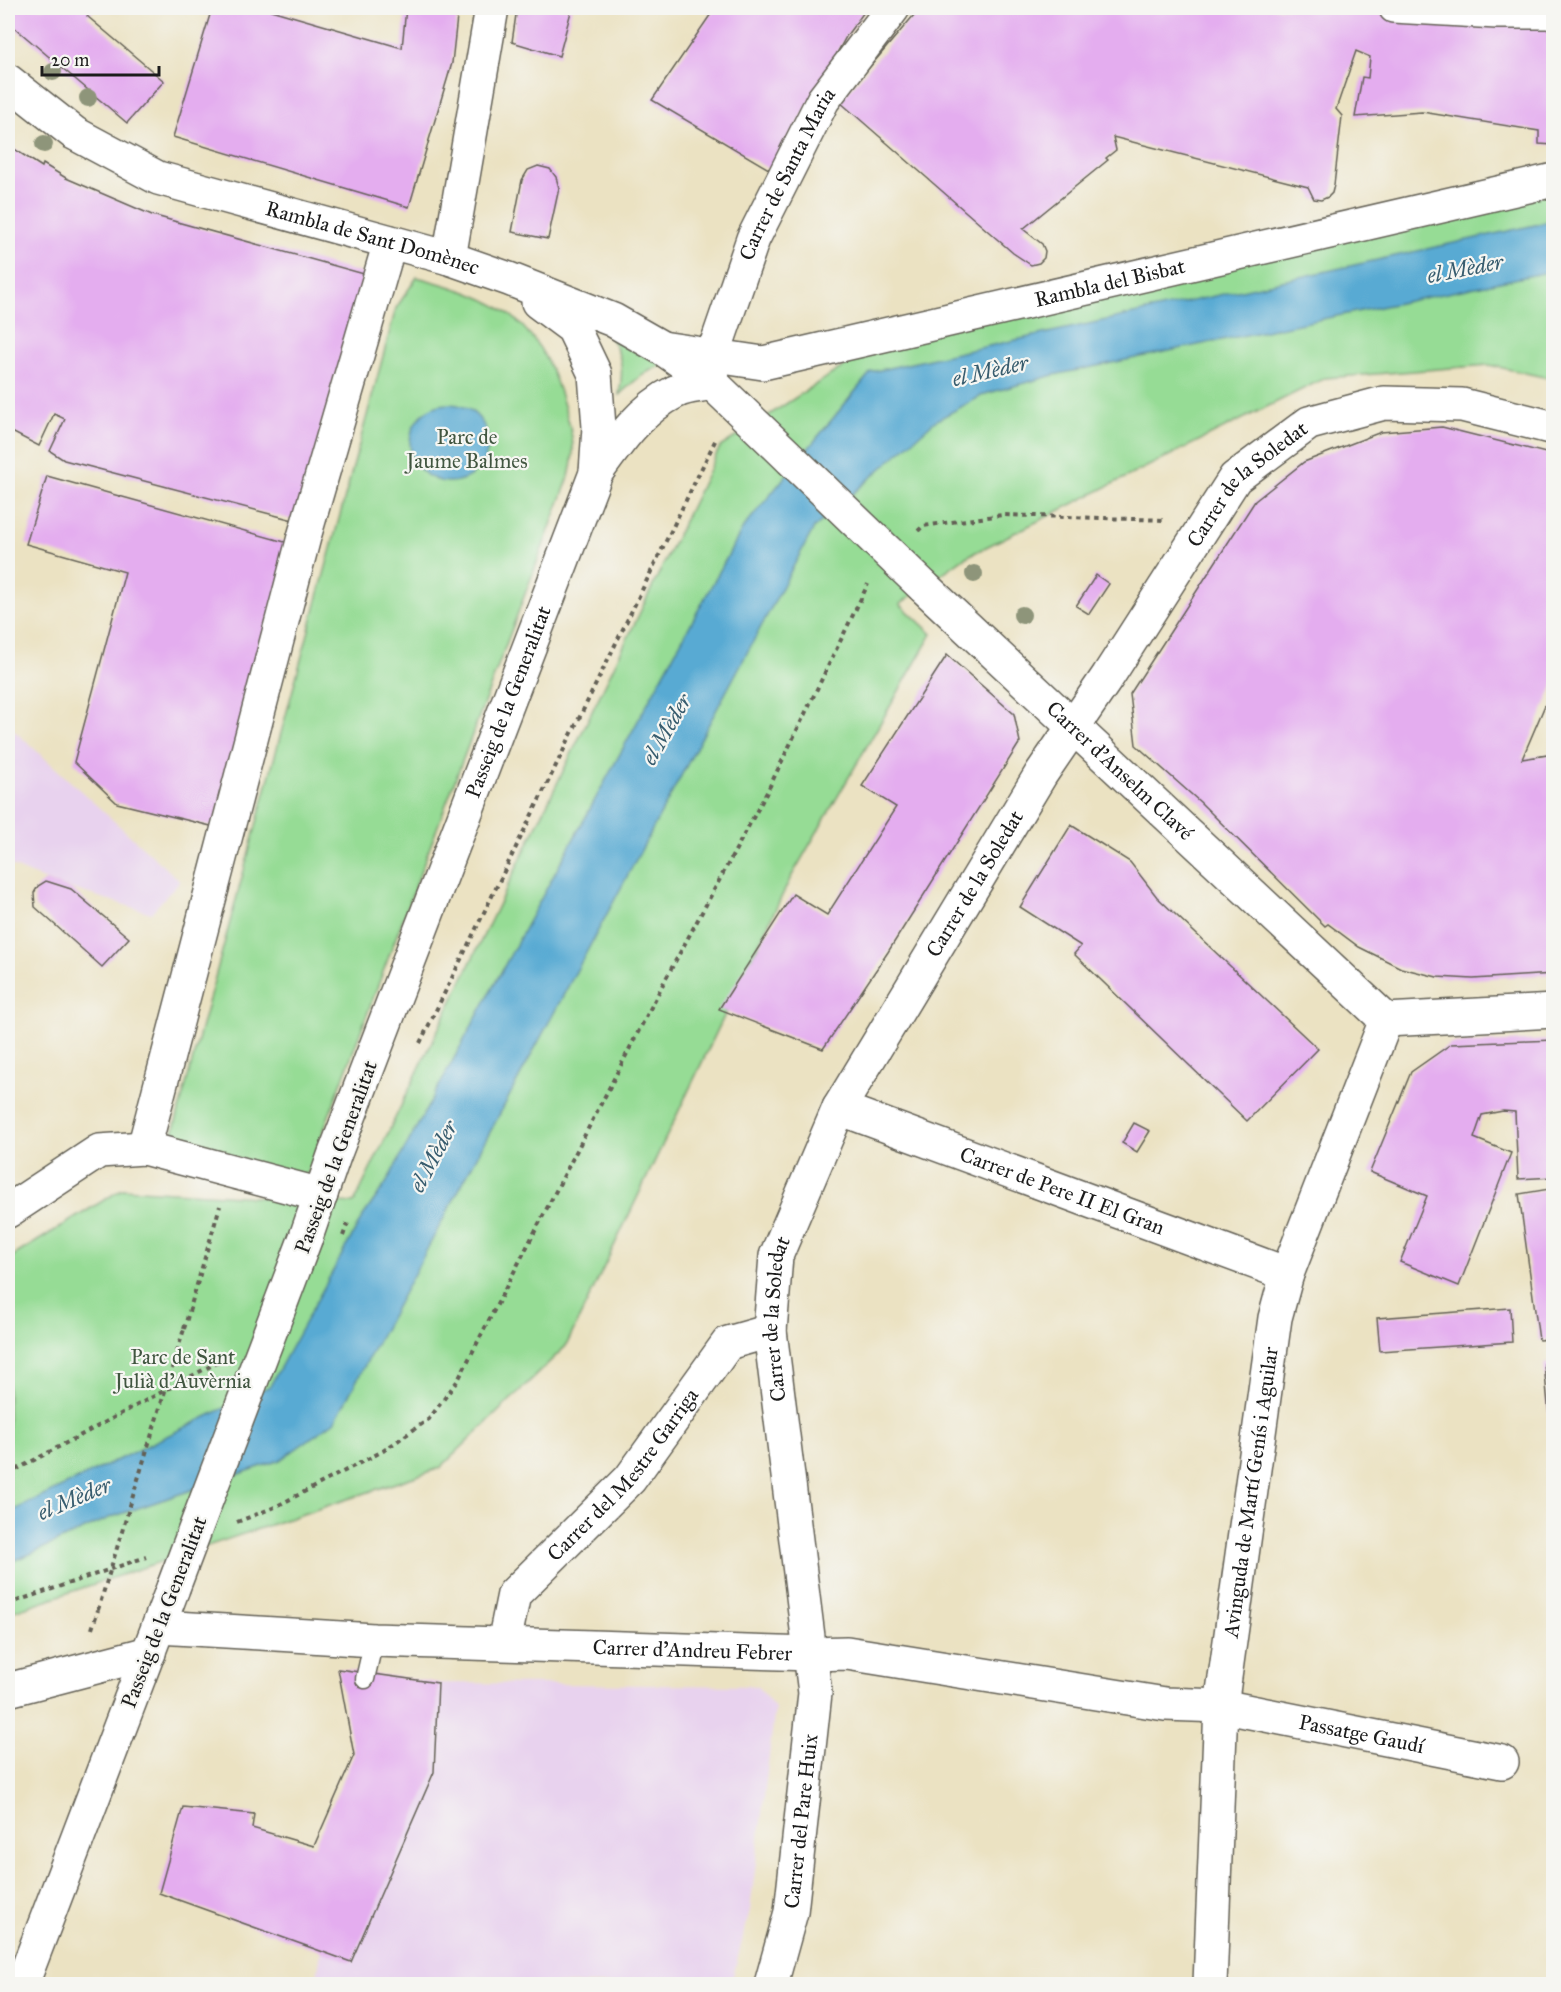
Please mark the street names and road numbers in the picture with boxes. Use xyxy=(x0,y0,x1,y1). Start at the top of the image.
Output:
street label: Carrer de Santa Maria xyxy=(734,82,841,264)
street label: Rambla de Sant Domènec xyxy=(263,195,483,281)
street label: Rambla del Bisbat xyxy=(1032,253,1188,313)
street label: Carrer de la Soledat xyxy=(1181,415,1313,552)
street label: Passeig de la Generalitat xyxy=(460,602,557,802)
street label: Carrer d'Anselm Clavé xyxy=(1041,696,1199,846)
street label: Carrer de la Soledat xyxy=(920,805,1029,962)
street label: Passeig de la Generalitat xyxy=(289,1056,383,1257)
street label: Carrer de Pere II El Gran xyxy=(956,1141,1168,1240)
street label: Carrer de la Soledat xyxy=(757,1232,796,1403)
street label: Avinguda de Martí Genís i Aguilar xyxy=(1218,1345,1284,1640)
street label: Carrer del Mestre Garriga xyxy=(542,1383,704,1567)
street label: Passeig de la Generalitat xyxy=(115,1512,213,1712)
street label: Carrer d'Andreu Febrer xyxy=(592,1634,793,1666)
street label: Passatge Gaudí xyxy=(1297,1709,1428,1759)
street label: Carrer del Pare Huix xyxy=(778,1732,823,1910)

